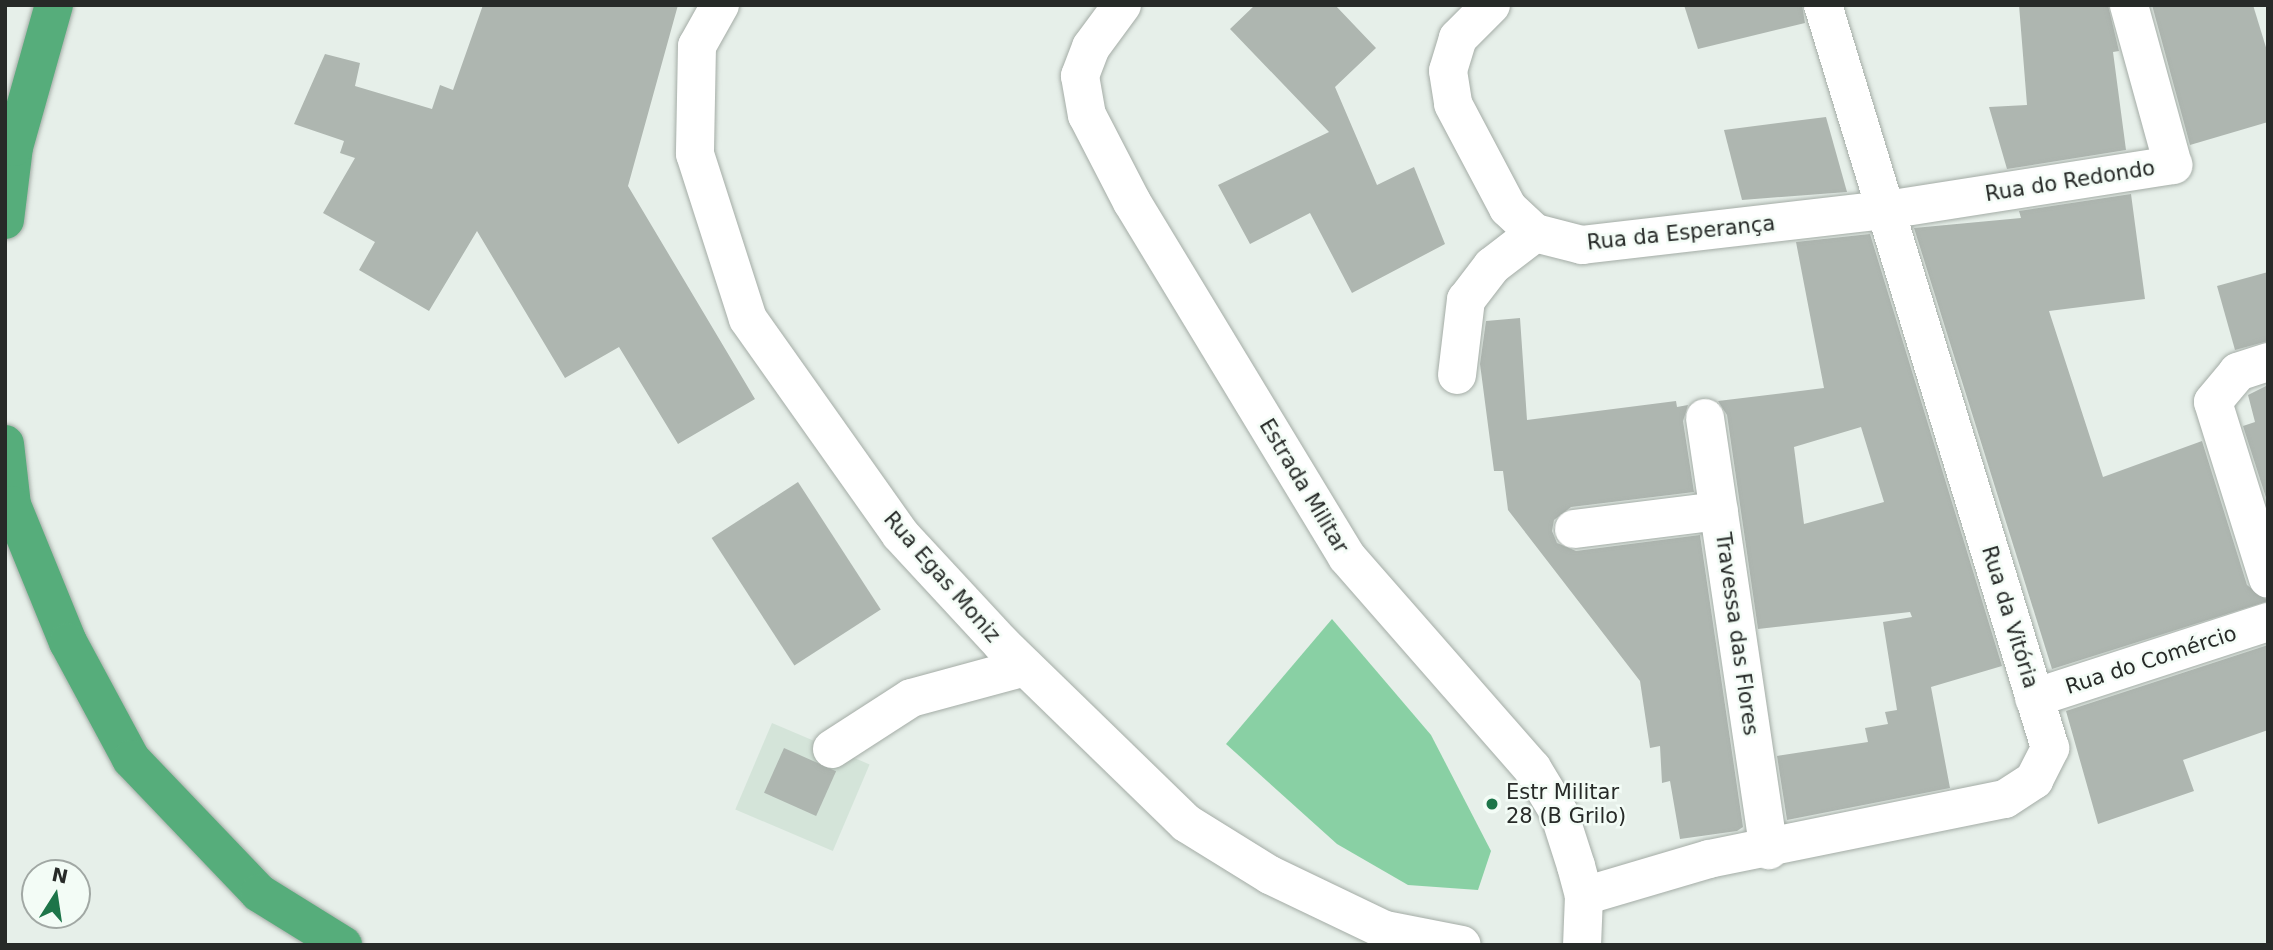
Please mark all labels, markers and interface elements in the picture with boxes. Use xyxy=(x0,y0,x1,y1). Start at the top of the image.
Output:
street label: Rua do Redondo xyxy=(1983,155,2157,207)
street label: Rua da Esperança xyxy=(1586,211,1776,255)
street label: Estrada Militar xyxy=(1254,414,1354,558)
street label: Rua Egas Moniz xyxy=(878,507,1006,647)
street label: Travessa das Flores xyxy=(1710,531,1764,737)
street label: Rua da Vitória xyxy=(1976,543,2044,691)
street label: Rua do Comércio xyxy=(2062,620,2240,700)
place label: Estr Militar 28 (B Grilo) xyxy=(1506,779,1626,829)
marker: Estr Militar 28 (B Grilo) xyxy=(1484,796,1500,812)
north arrow xyxy=(21,859,91,929)
text: N xyxy=(50,863,70,888)

